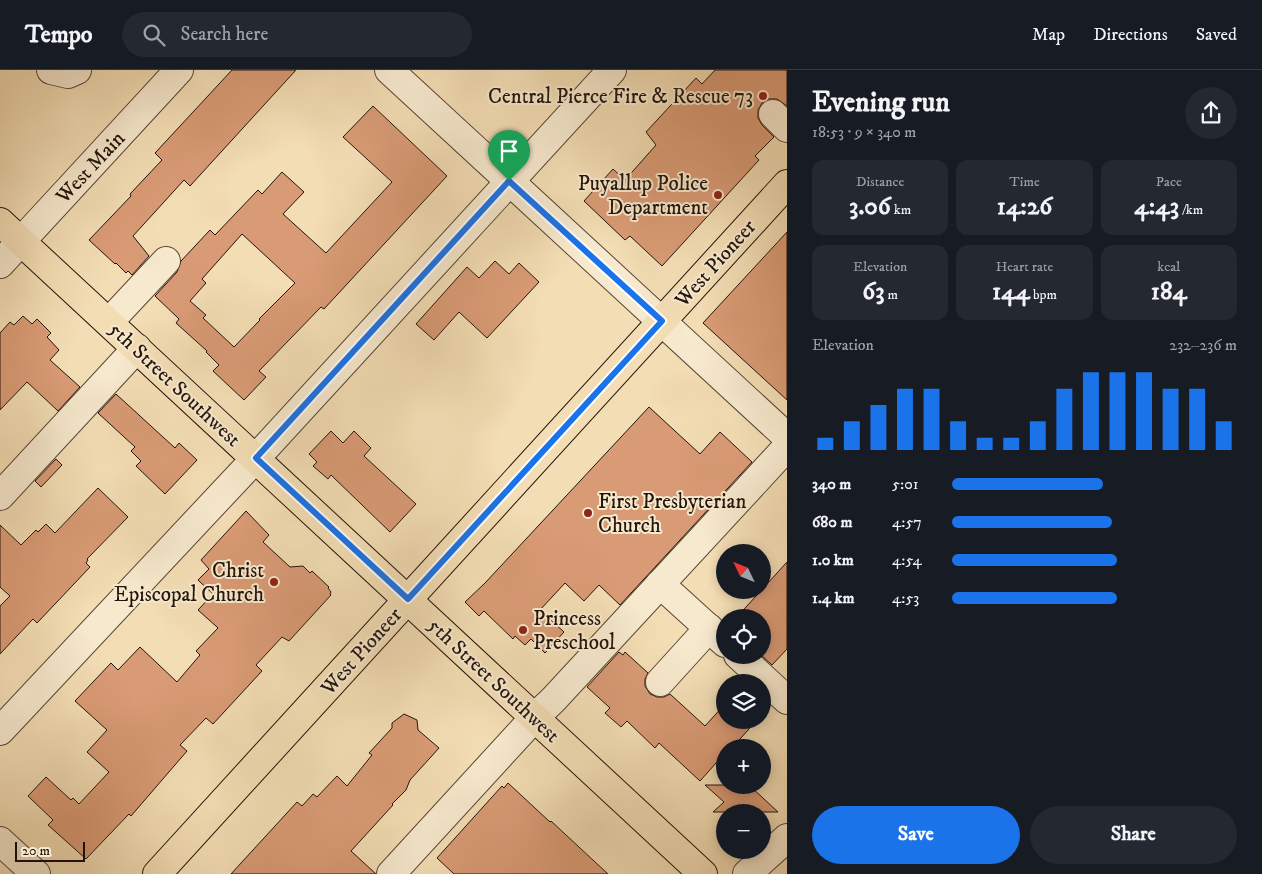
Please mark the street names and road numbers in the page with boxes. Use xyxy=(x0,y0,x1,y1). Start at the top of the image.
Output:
street label: West Main xyxy=(50,126,131,210)
street label: West Pioneer xyxy=(669,214,762,314)
street label: 5th Street Southwest xyxy=(103,317,246,453)
street label: West Pioneer xyxy=(315,602,408,702)
street label: 5th Street Southwest xyxy=(422,613,565,749)

